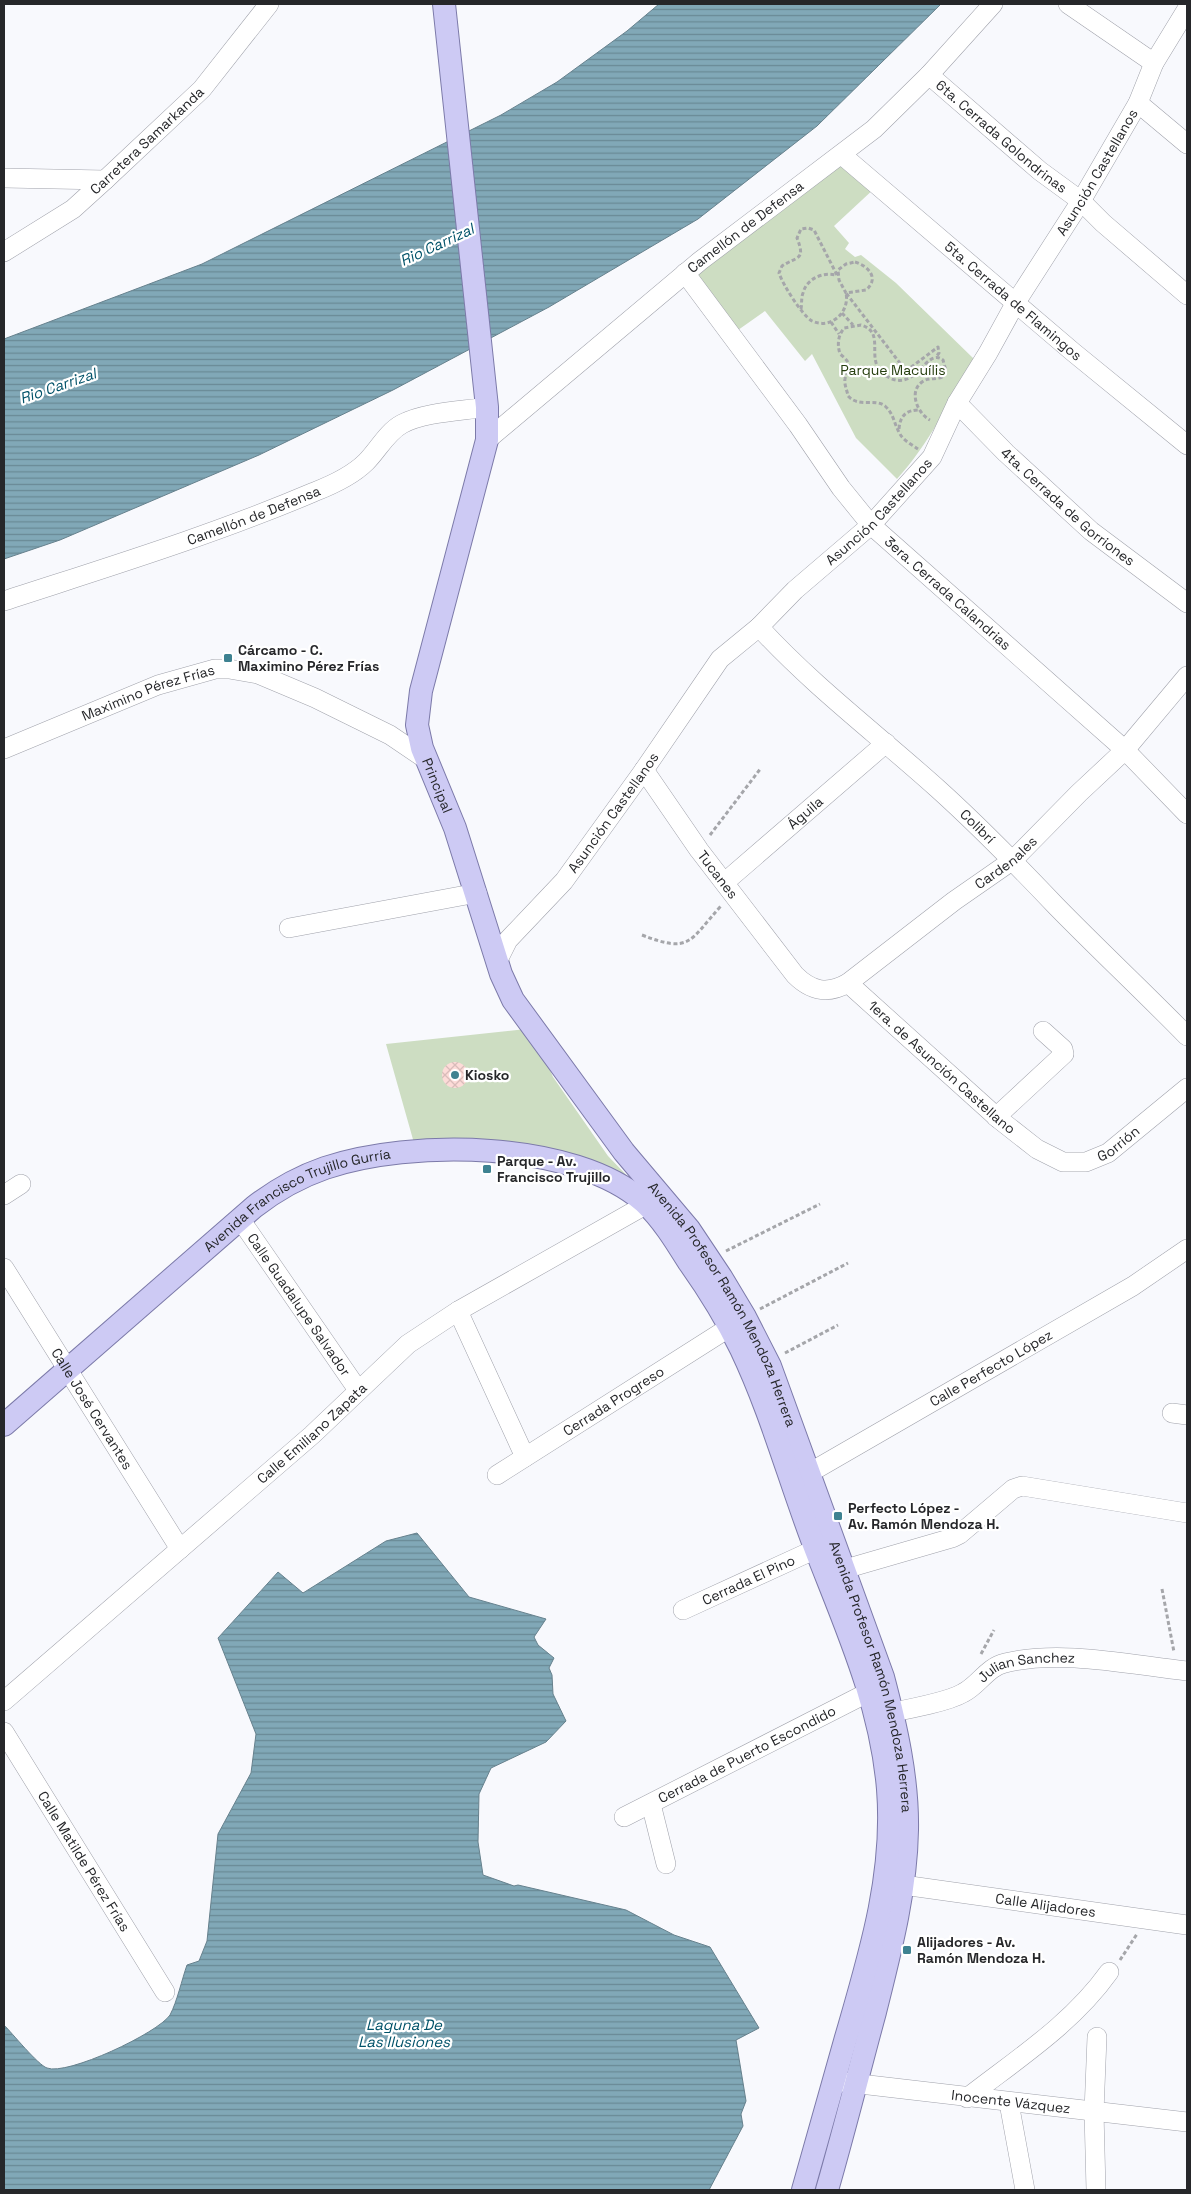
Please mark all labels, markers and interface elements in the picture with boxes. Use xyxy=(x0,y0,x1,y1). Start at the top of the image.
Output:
street label: 6ta. Cerrada Golondrinas xyxy=(932,76,1071,197)
street label: Carretera Samarkanda xyxy=(86,83,208,198)
street label: Asunción Castellanos xyxy=(1052,106,1142,239)
street label: Camellón de Defensa xyxy=(683,177,807,277)
water label: Rio Carrizal xyxy=(397,218,479,270)
street label: 5ta. Cerrada de Flamingos xyxy=(941,237,1086,365)
park label: Parque Macuílis xyxy=(840,361,946,379)
water label: Rio Carrizal xyxy=(17,363,101,407)
street label: 4ta. Cerrada de Gorriones xyxy=(997,444,1138,570)
street label: Asunción Castellanos xyxy=(822,454,936,569)
street label: Camellón de Defensa xyxy=(185,481,323,549)
street label: 3era. Cerrada Calandrias xyxy=(881,532,1015,654)
place label: Cárcamo - C. Maximino Pérez Frías xyxy=(238,641,379,675)
marker: Cárcamo - C. Maximino Pérez Frías xyxy=(222,652,234,664)
street label: Maximino Pérez Frías xyxy=(79,661,217,725)
street label: Asunción Castellanos xyxy=(564,749,663,876)
street label: Principal xyxy=(418,755,457,816)
street label: Águila xyxy=(784,792,827,833)
street label: Colibrí xyxy=(956,805,1000,848)
street label: Cardenales xyxy=(971,832,1041,893)
street label: Tucanes xyxy=(694,847,742,902)
street label: 1era. de Asunción Castellano xyxy=(864,997,1019,1138)
place label: Kiosko xyxy=(465,1066,509,1084)
marker: Kiosko xyxy=(449,1069,461,1081)
street label: Gorrión xyxy=(1094,1122,1143,1166)
street label: Avenida Francisco Trujillo Gurría xyxy=(200,1145,392,1256)
place label: Parque - Av. Francisco Trujillo xyxy=(497,1152,611,1186)
marker: Parque - Av. Francisco Trujillo xyxy=(481,1163,493,1175)
street label: Avenida Profesor Ramón Mendoza Herrera xyxy=(644,1178,800,1429)
street label: Calle Guadalupe Salvador xyxy=(243,1230,355,1380)
street label: Calle Perfecto López xyxy=(926,1325,1056,1411)
street label: Calle José Cervantes xyxy=(47,1345,137,1473)
street label: Cerrada Progreso xyxy=(559,1362,668,1440)
street label: Calle Emiliano Zapata xyxy=(253,1379,371,1488)
place label: Perfecto López - Av. Ramón Mendoza H. xyxy=(848,1499,1000,1533)
marker: Perfecto López - Av. Ramón Mendoza H. xyxy=(832,1510,844,1522)
street label: Avenida Profesor Ramón Mendoza Herrera xyxy=(825,1538,916,1813)
street label: Cerrada El Pino xyxy=(699,1551,798,1609)
street label: Julian Sanchez xyxy=(973,1648,1075,1686)
street label: Cerrada de Puerto Escondido xyxy=(655,1701,839,1807)
street label: Calle Matilde Pérez Frías xyxy=(34,1788,134,1935)
street label: Calle Alijadores xyxy=(994,1889,1097,1921)
place label: Alijadores - Av. Ramón Mendoza H. xyxy=(917,1933,1045,1967)
marker: Alijadores - Av. Ramón Mendoza H. xyxy=(901,1944,913,1956)
water label: Laguna De Las Ilusiones xyxy=(358,2015,451,2051)
street label: Inocente Vázquez xyxy=(950,2086,1071,2117)

